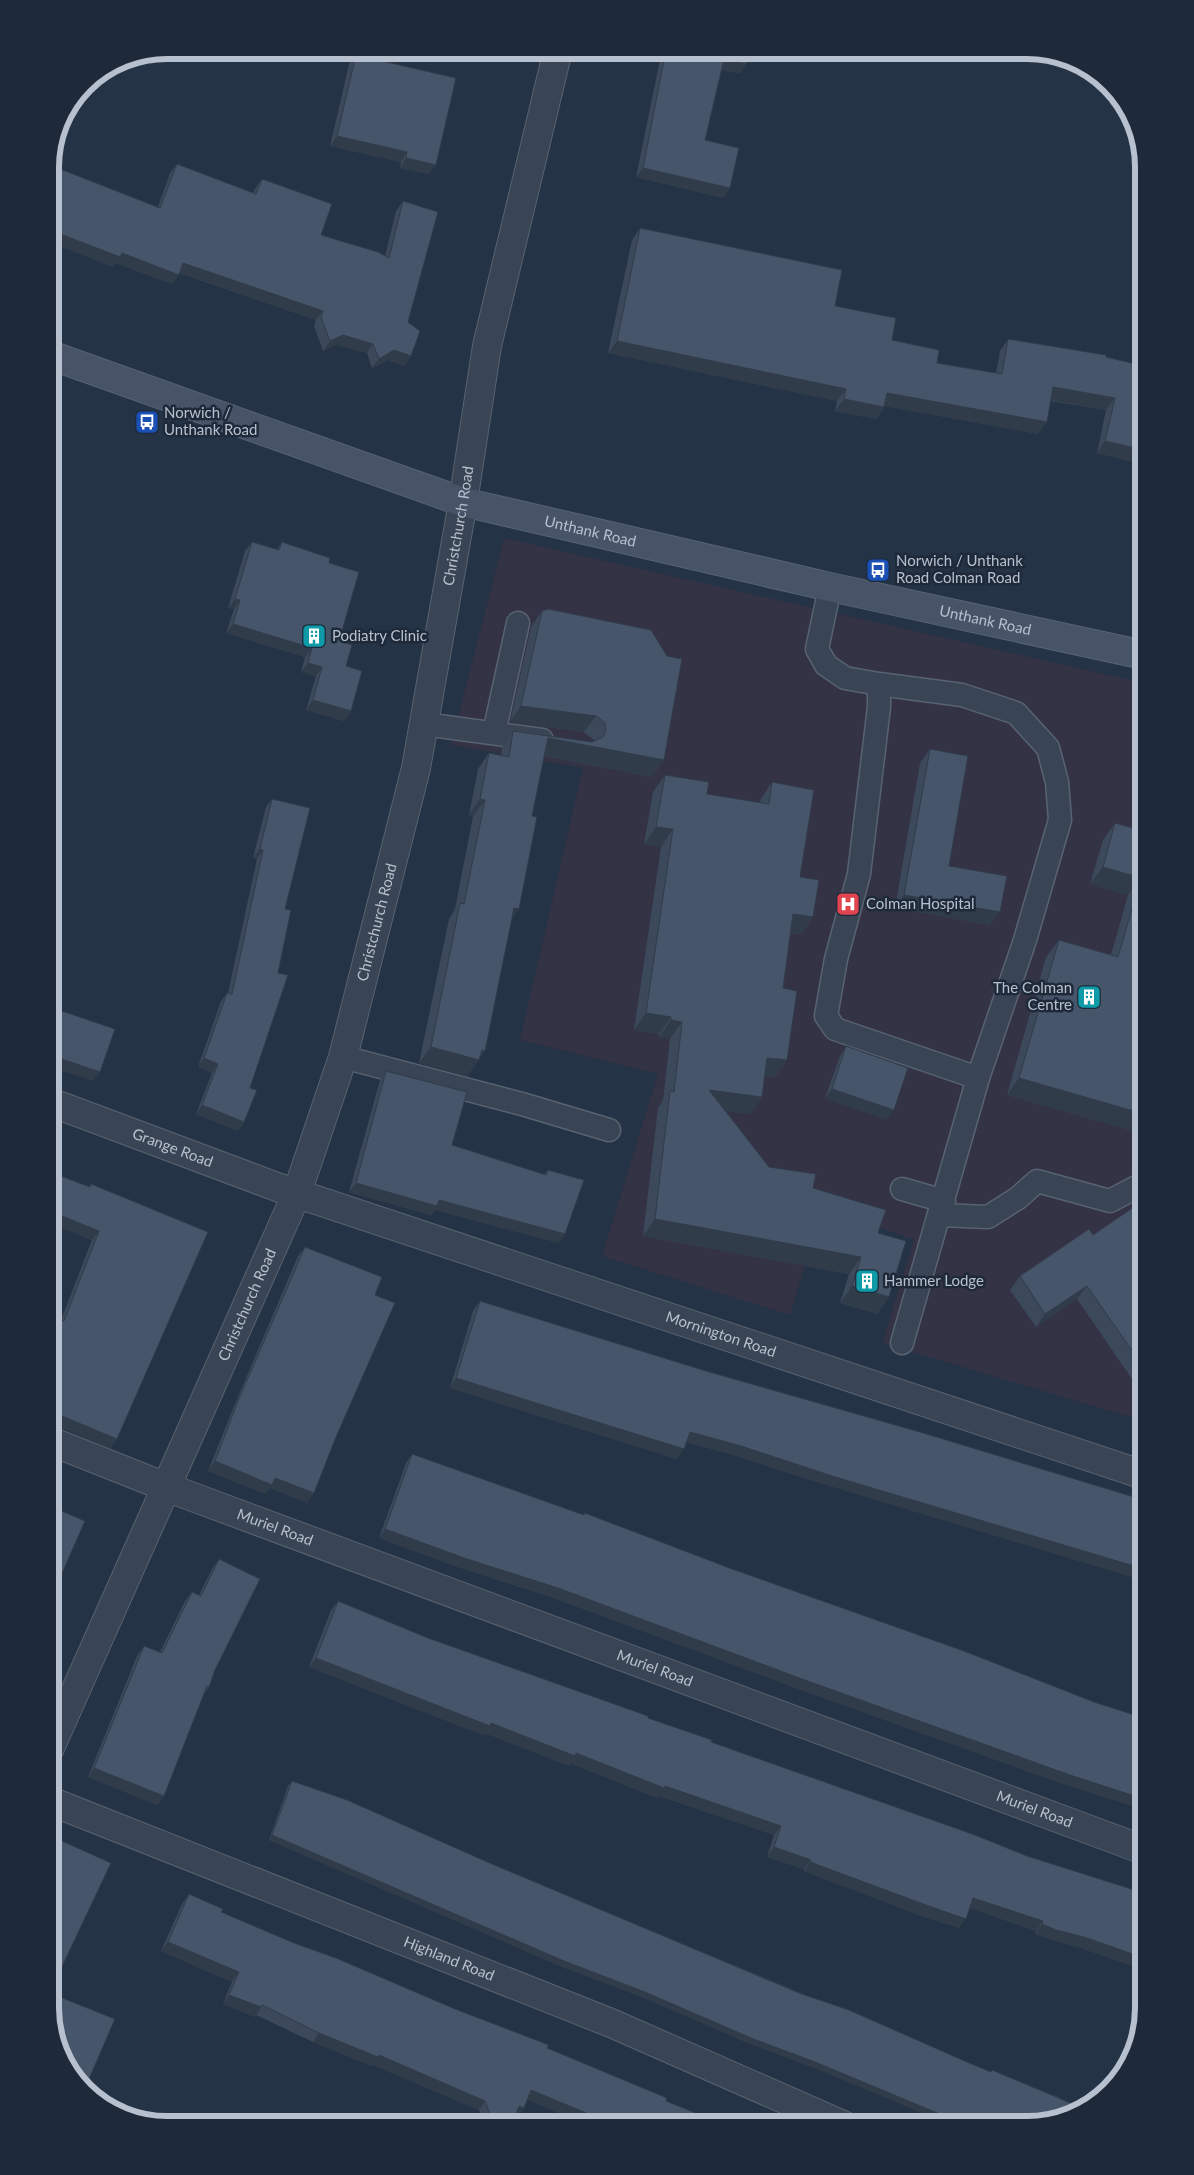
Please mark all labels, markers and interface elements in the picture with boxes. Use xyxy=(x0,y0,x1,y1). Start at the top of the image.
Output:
place label: Norwich / Unthank Road xyxy=(164,403,257,438)
bus stop icon: Norwich / Unthank Road xyxy=(134,409,160,435)
street label: Christchurch Road xyxy=(438,465,476,587)
street label: Unthank Road xyxy=(543,511,638,550)
place label: Norwich / Unthank Road Colman Road xyxy=(896,551,1023,586)
bus stop icon: Norwich / Unthank Road Colman Road xyxy=(865,557,891,583)
street label: Unthank Road xyxy=(938,601,1033,638)
building icon: Podiatry Clinic xyxy=(301,623,327,649)
place label: Podiatry Clinic xyxy=(332,626,427,644)
street label: Christchurch Road xyxy=(353,861,400,983)
hospital icon: Colman Hospital xyxy=(835,891,861,917)
place label: Colman Hospital xyxy=(866,894,975,912)
place label: The Colman Centre xyxy=(993,978,1072,1013)
building icon: The Colman Centre xyxy=(1076,984,1102,1010)
street label: Grange Road xyxy=(130,1124,216,1170)
street label: Christchurch Road xyxy=(213,1246,279,1363)
building icon: Hammer Lodge xyxy=(854,1268,880,1294)
place label: Hammer Lodge xyxy=(884,1271,984,1289)
street label: Mornington Road xyxy=(664,1307,779,1360)
street label: Muriel Road xyxy=(235,1504,316,1549)
street label: Muriel Road xyxy=(614,1645,696,1690)
street label: Muriel Road xyxy=(994,1786,1075,1831)
street label: Highland Road xyxy=(401,1932,497,1984)

